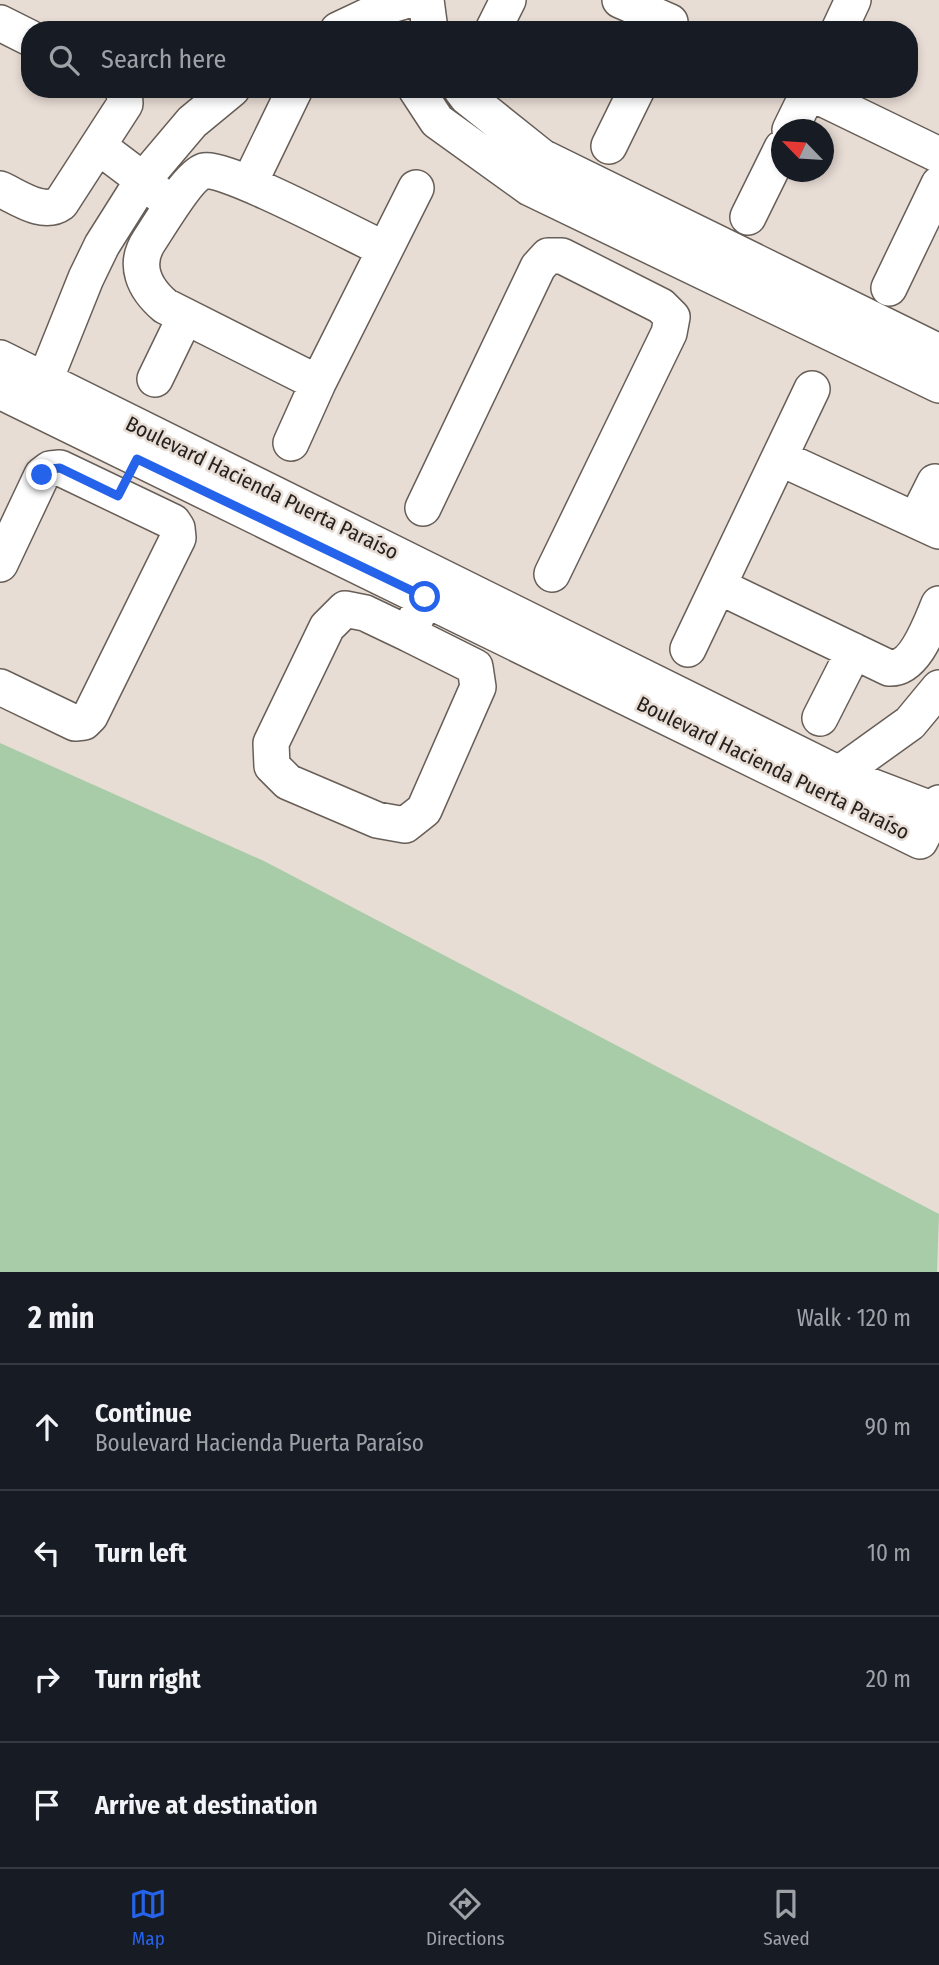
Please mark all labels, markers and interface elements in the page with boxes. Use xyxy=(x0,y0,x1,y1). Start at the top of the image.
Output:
search box xyxy=(21,21,918,98)
icon: search xyxy=(45,41,83,79)
text: Search here xyxy=(101,44,226,75)
north arrow xyxy=(771,119,834,182)
street label: Boulevard Hacienda Puerta Paraíso xyxy=(121,410,403,566)
route end xyxy=(26,459,57,490)
route start xyxy=(409,581,440,612)
street label: Boulevard Hacienda Puerta Paraíso xyxy=(632,690,914,846)
text: 2 min xyxy=(28,1300,95,1336)
text: Walk · 120 m xyxy=(797,1304,911,1332)
text: Continue xyxy=(95,1398,192,1429)
icon: ahead xyxy=(28,1408,66,1446)
text: 90 m xyxy=(865,1413,911,1441)
text: Boulevard Hacienda Puerta Paraíso xyxy=(95,1429,424,1457)
icon: left xyxy=(28,1534,66,1572)
text: Turn left xyxy=(95,1538,187,1569)
text: 10 m xyxy=(867,1539,911,1567)
icon: right xyxy=(28,1660,66,1698)
text: Turn right xyxy=(95,1664,201,1695)
text: 20 m xyxy=(866,1665,911,1693)
icon: arrive xyxy=(28,1786,66,1824)
text: Arrive at destination xyxy=(95,1790,318,1821)
tab: Map xyxy=(129,1885,167,1950)
tab: Directions xyxy=(426,1885,505,1950)
tab: Saved xyxy=(763,1885,810,1950)

